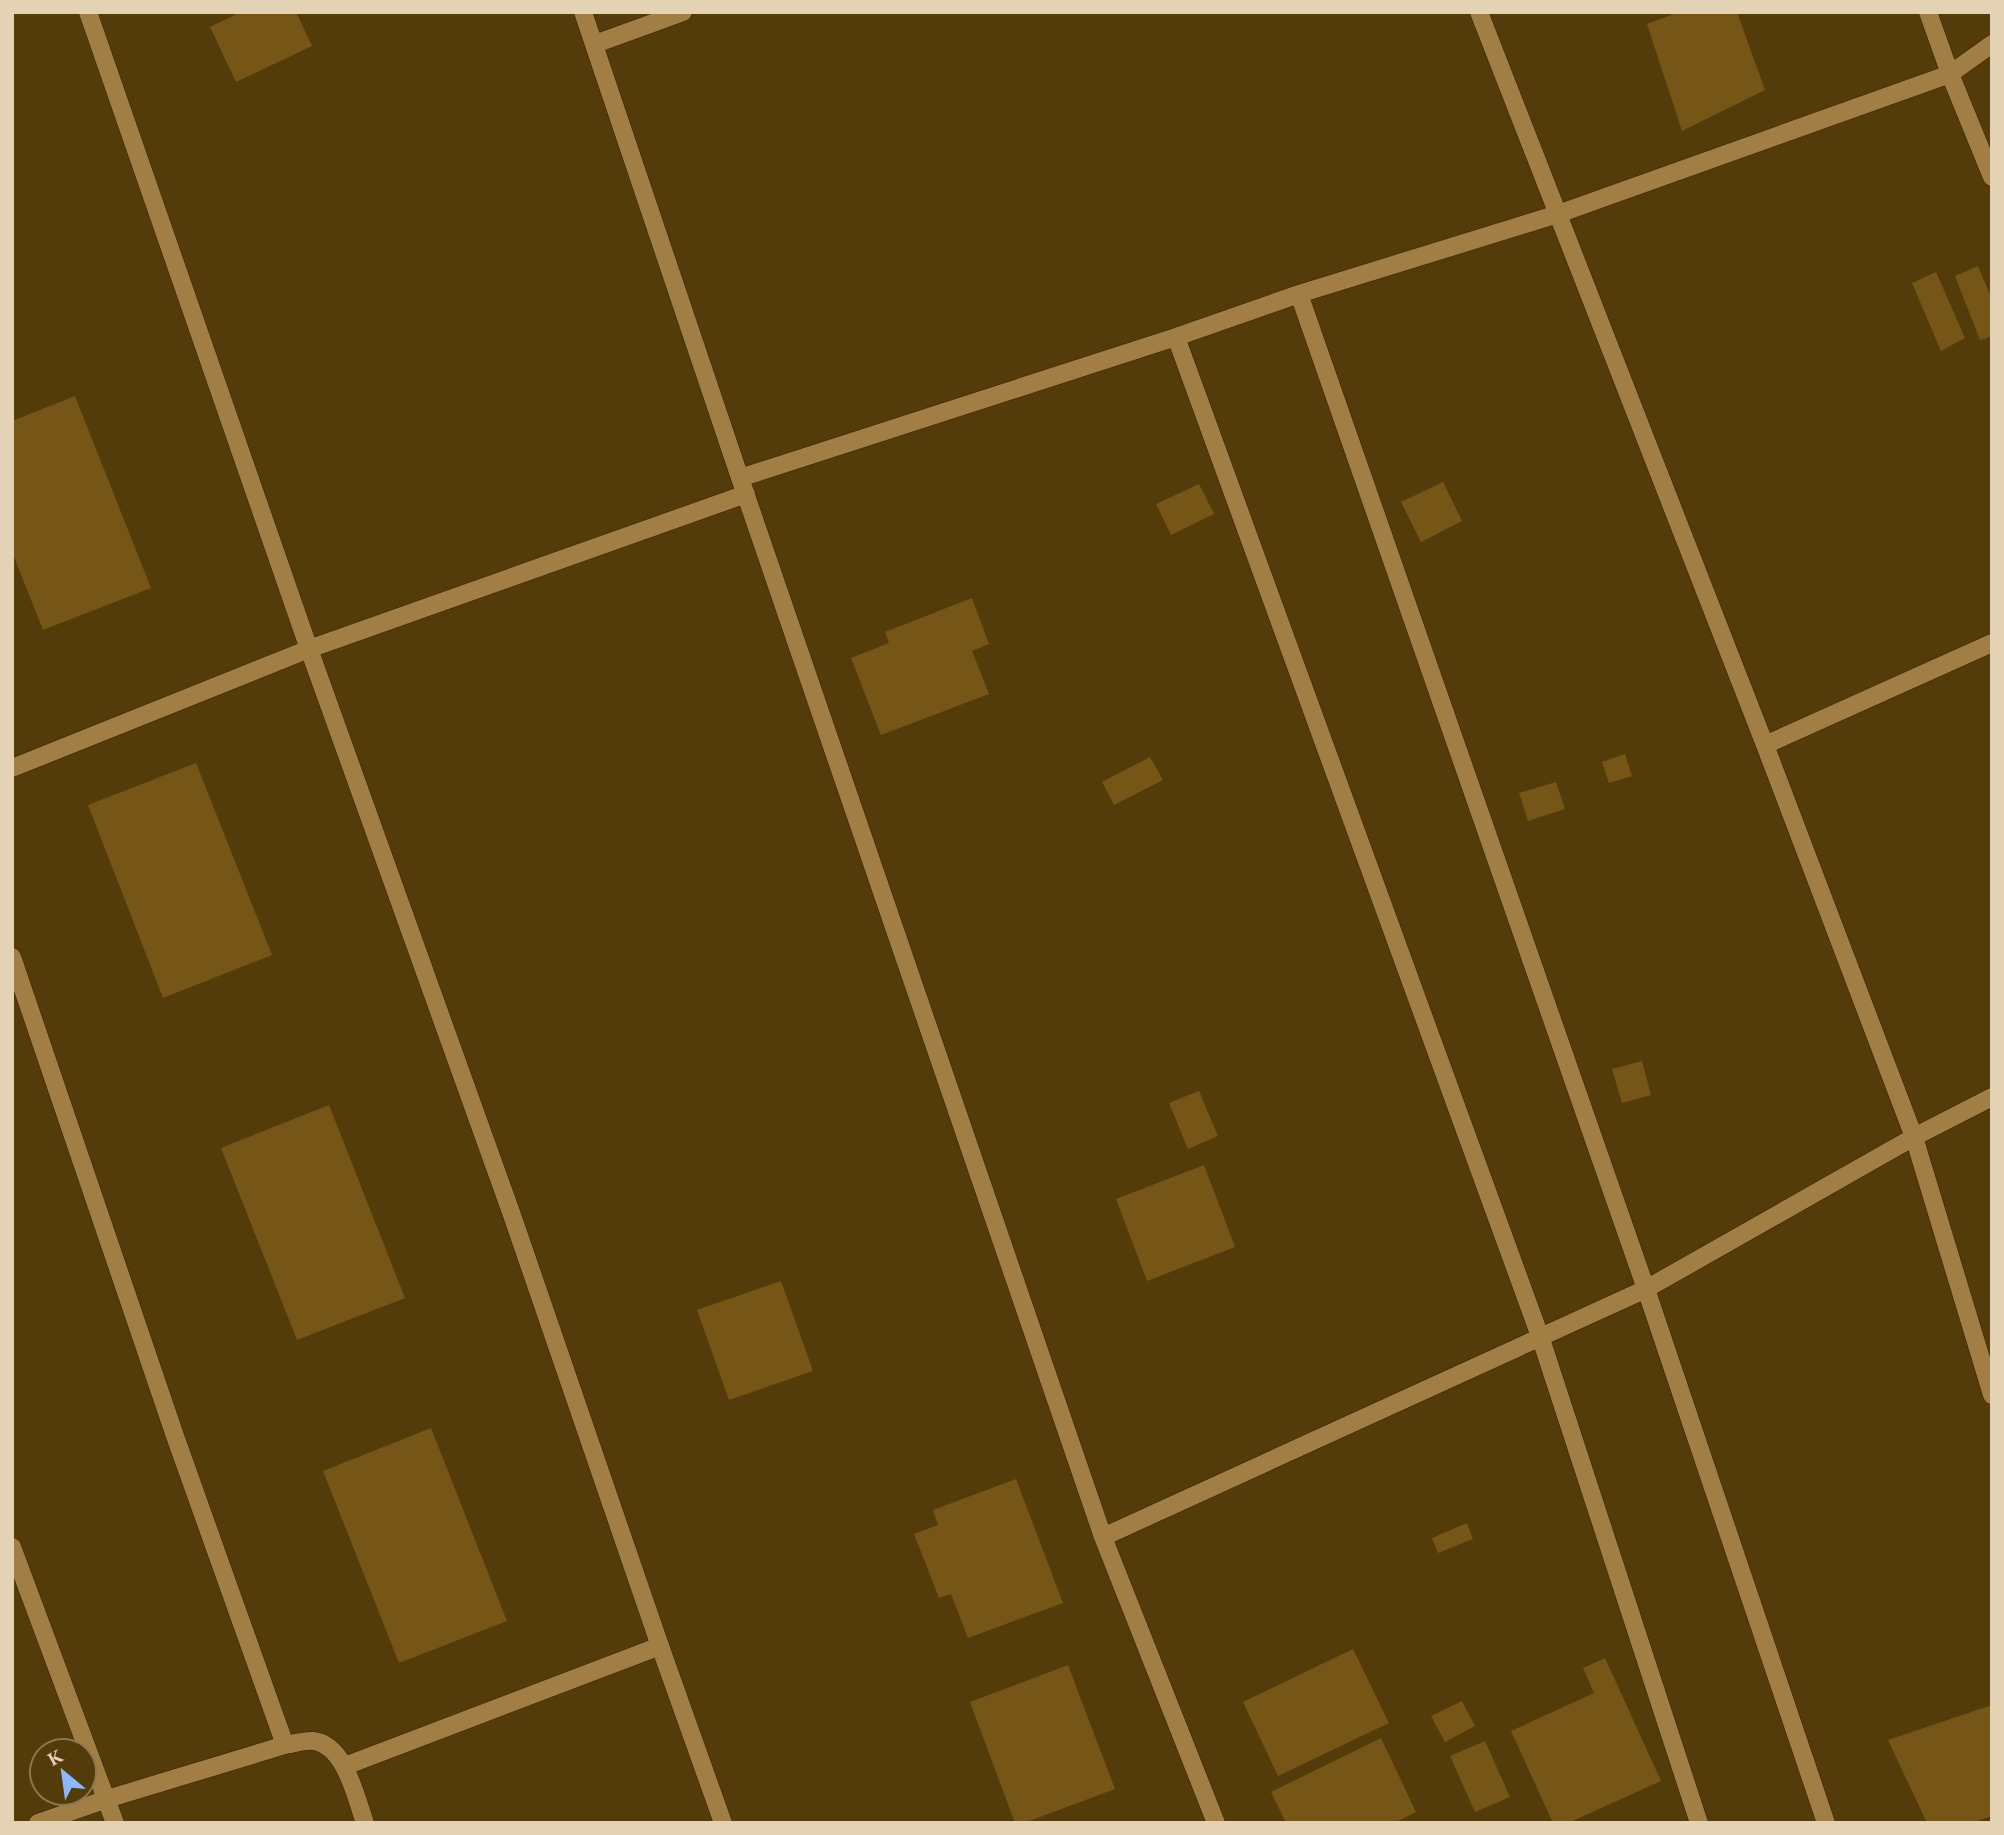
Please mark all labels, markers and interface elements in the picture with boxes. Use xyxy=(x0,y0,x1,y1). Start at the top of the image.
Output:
north arrow xyxy=(28,1737,98,1807)
text: K xyxy=(42,1742,69,1775)

